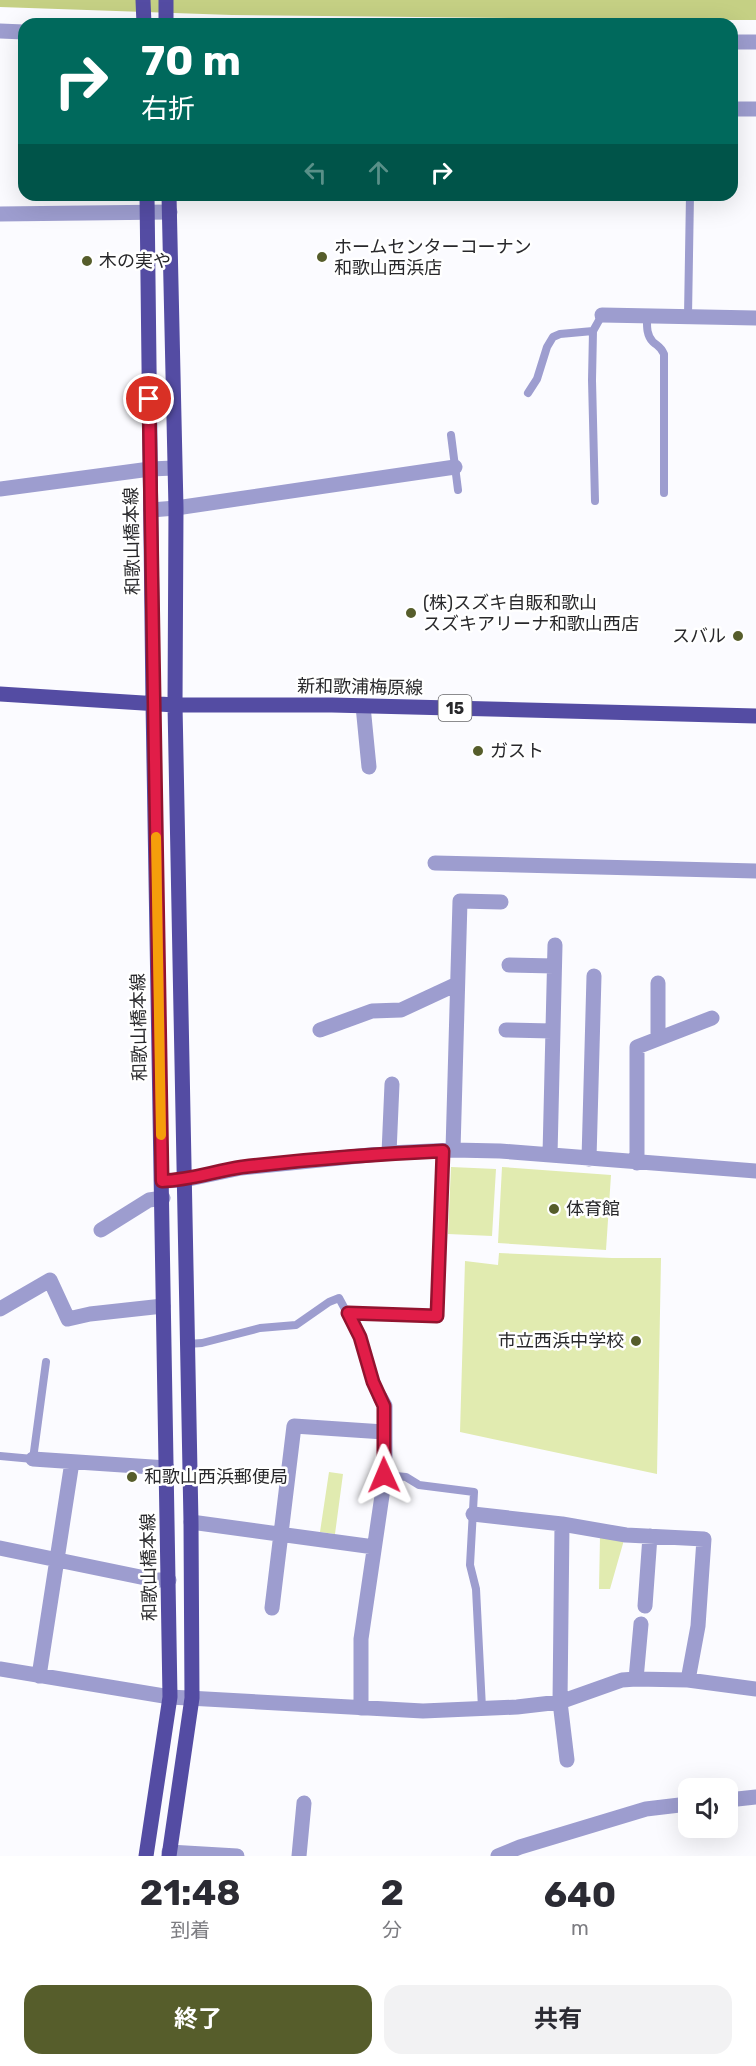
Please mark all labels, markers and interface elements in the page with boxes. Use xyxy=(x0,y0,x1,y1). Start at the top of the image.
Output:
text: 70 m xyxy=(141,36,241,86)
icon: right xyxy=(42,42,120,120)
text: 右折 xyxy=(141,93,195,125)
icon: left xyxy=(299,156,332,189)
icon: ahead xyxy=(362,156,395,189)
icon: right xyxy=(425,156,458,189)
place label: ホームセンターコーナン 和歌山西浜店 xyxy=(334,236,531,279)
place label: 木の実や xyxy=(99,250,171,272)
marker: ホームセンターコーナン 和歌山西浜店 xyxy=(315,250,329,264)
marker: 木の実や xyxy=(80,254,94,268)
pin xyxy=(123,373,174,424)
icon: arrive xyxy=(132,382,165,415)
street label: 和歌山橋本線 xyxy=(120,487,144,595)
place label: (株)スズキ自販和歌山 スズキアリーナ和歌山西店 xyxy=(423,592,639,635)
marker: (株)スズキ自販和歌山 スズキアリーナ和歌山西店 xyxy=(404,606,418,620)
place label: スバル xyxy=(672,625,726,647)
marker: スバル xyxy=(731,629,745,643)
street label: 新和歌浦梅原線 xyxy=(297,675,423,699)
road number: 15 xyxy=(438,695,472,721)
place label: ガスト xyxy=(490,740,544,762)
marker: ガスト xyxy=(471,744,485,758)
street label: 和歌山橋本線 xyxy=(127,973,151,1081)
place label: 体育館 xyxy=(566,1198,620,1220)
marker: 体育館 xyxy=(547,1202,561,1216)
place label: 市立西浜中学校 xyxy=(498,1330,624,1352)
marker: 市立西浜中学校 xyxy=(629,1334,643,1348)
position arrow xyxy=(352,1443,416,1507)
place label: 和歌山西浜郵便局 xyxy=(144,1466,288,1488)
marker: 和歌山西浜郵便局 xyxy=(125,1470,139,1484)
street label: 和歌山橋本線 xyxy=(137,1513,161,1621)
map controls xyxy=(678,1778,738,1838)
button: sound xyxy=(678,1778,738,1838)
text: 21:48 xyxy=(140,1871,241,1914)
text: 2 xyxy=(380,1871,404,1914)
text: 640 xyxy=(544,1873,616,1916)
text: m xyxy=(571,1916,589,1940)
text: 到着 xyxy=(170,1918,210,1942)
text: 分 xyxy=(382,1918,402,1942)
button: 終了 xyxy=(24,1985,372,2054)
button: 共有 xyxy=(384,1985,732,2054)

